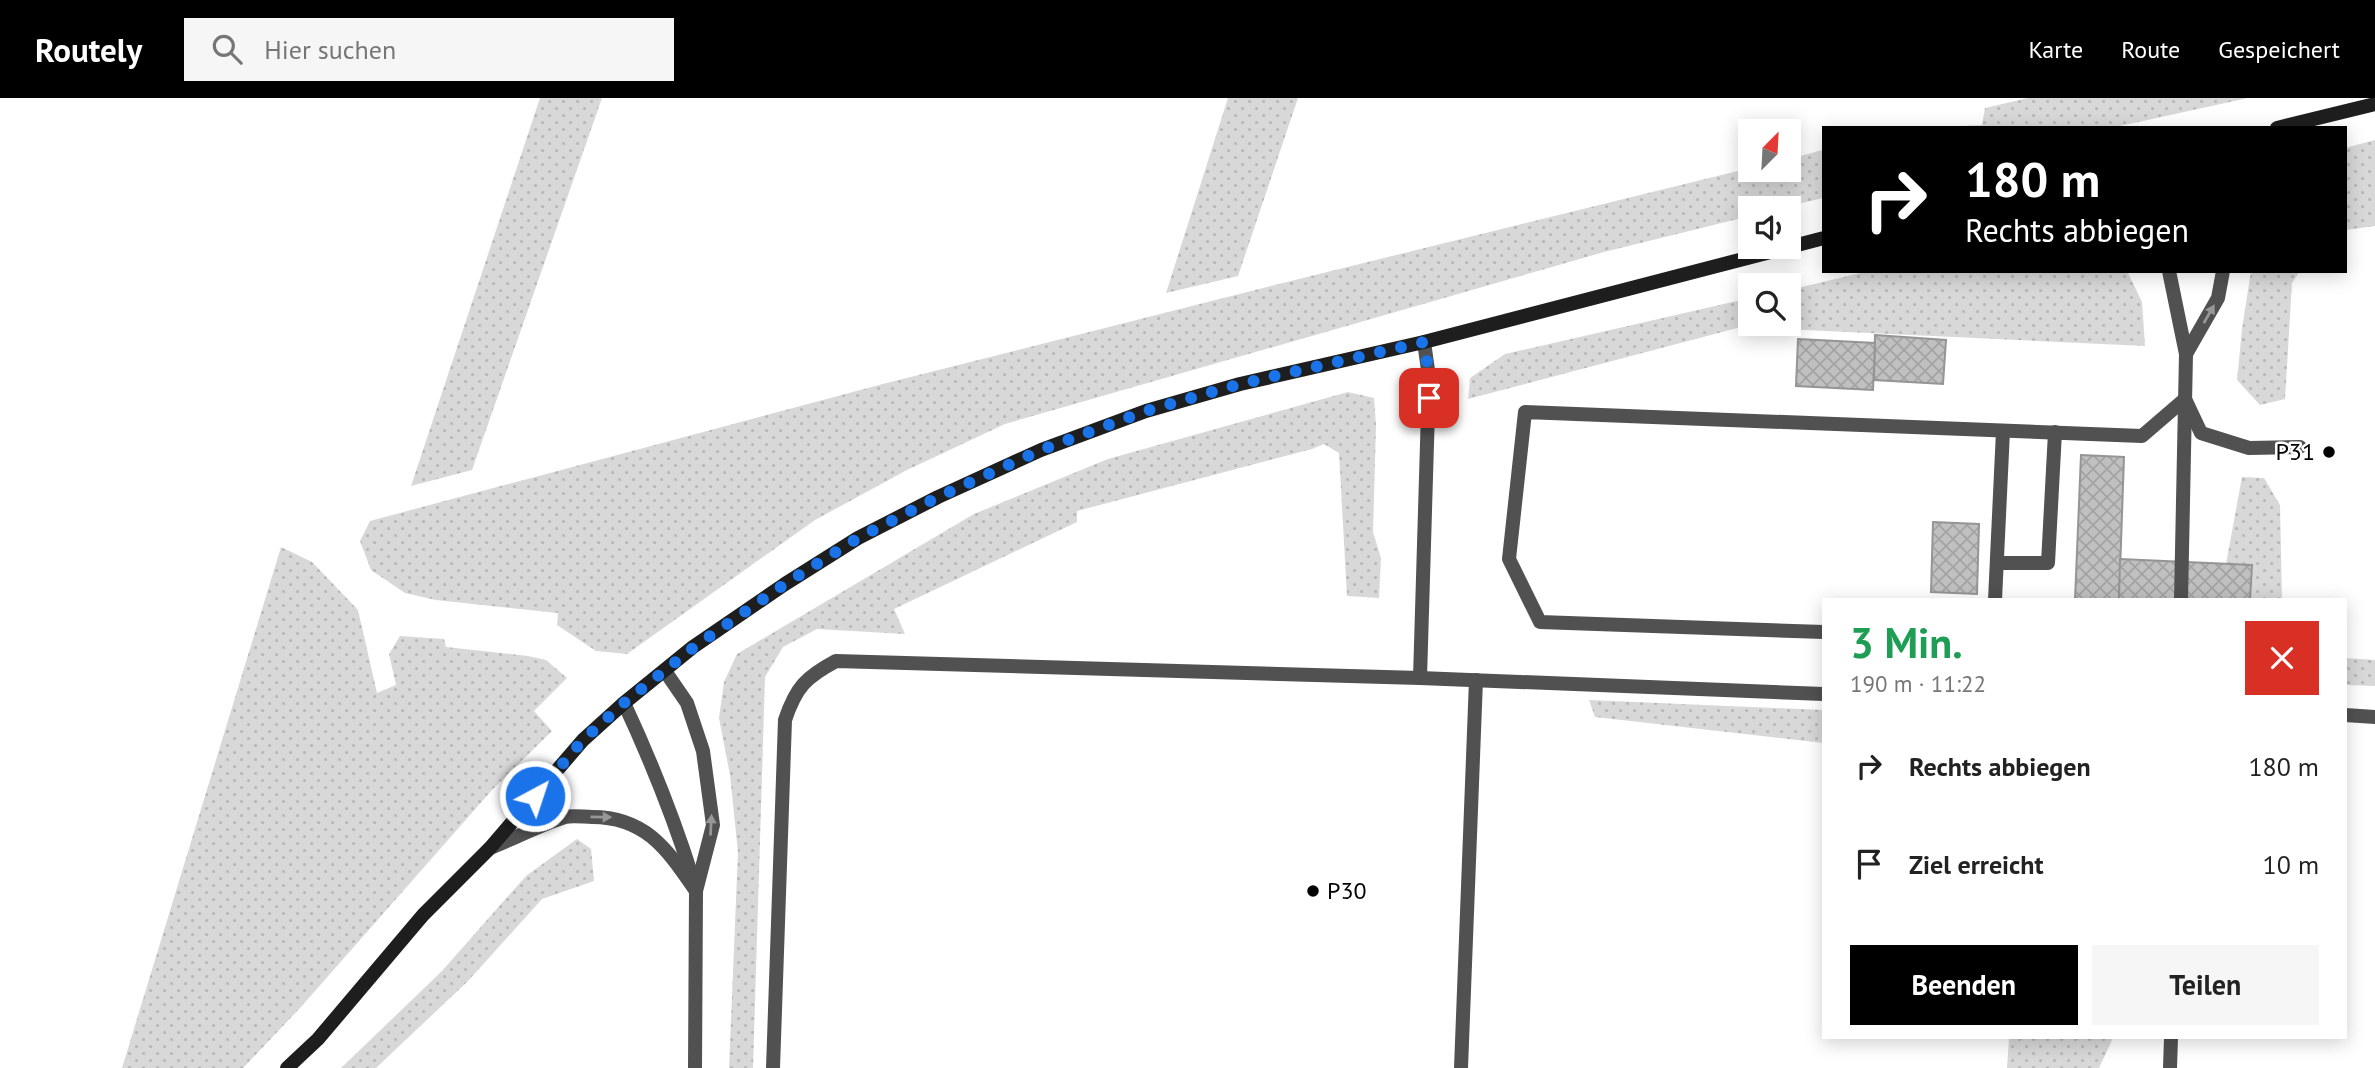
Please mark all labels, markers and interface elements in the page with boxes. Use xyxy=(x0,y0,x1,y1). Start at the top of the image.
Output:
search box xyxy=(184,18,674,81)
text: Routely xyxy=(35,28,142,71)
icon: search xyxy=(208,30,246,68)
text: Hier suchen xyxy=(264,33,396,66)
text: Karte xyxy=(2028,34,2083,65)
text: Route xyxy=(2121,34,2180,65)
text: Gespeichert xyxy=(2218,34,2340,65)
north arrow xyxy=(1738,119,1801,182)
map controls xyxy=(1738,119,1801,336)
text: 180 m xyxy=(1965,147,2100,211)
icon: right xyxy=(1850,154,1941,245)
button: sound xyxy=(1738,196,1801,259)
text: Rechts abbiegen xyxy=(1965,209,2189,251)
button: search xyxy=(1738,273,1801,336)
one-way arrow xyxy=(2203,304,2215,324)
pin xyxy=(1399,368,1459,428)
icon: arrive xyxy=(1410,379,1448,417)
place label: P31 xyxy=(2275,436,2315,467)
marker: P31 xyxy=(2321,444,2337,460)
text: 3 Min. xyxy=(1850,615,1963,670)
button: close xyxy=(2245,621,2319,695)
text: 190 m · 11:22 xyxy=(1850,669,1986,698)
icon: right xyxy=(1850,747,1888,785)
text: Rechts abbiegen xyxy=(1909,750,2091,783)
text: 180 m xyxy=(2248,750,2319,783)
position arrow xyxy=(498,759,572,833)
one-way arrow xyxy=(590,811,612,823)
one-way arrow xyxy=(705,814,716,836)
icon: arrive xyxy=(1850,845,1888,883)
text: Ziel erreicht xyxy=(1909,848,2044,881)
text: 10 m xyxy=(2263,848,2319,881)
place label: P30 xyxy=(1327,875,1367,906)
marker: P30 xyxy=(1305,883,1321,899)
button: Beenden xyxy=(1850,945,2078,1025)
button: Teilen xyxy=(2092,945,2319,1025)

